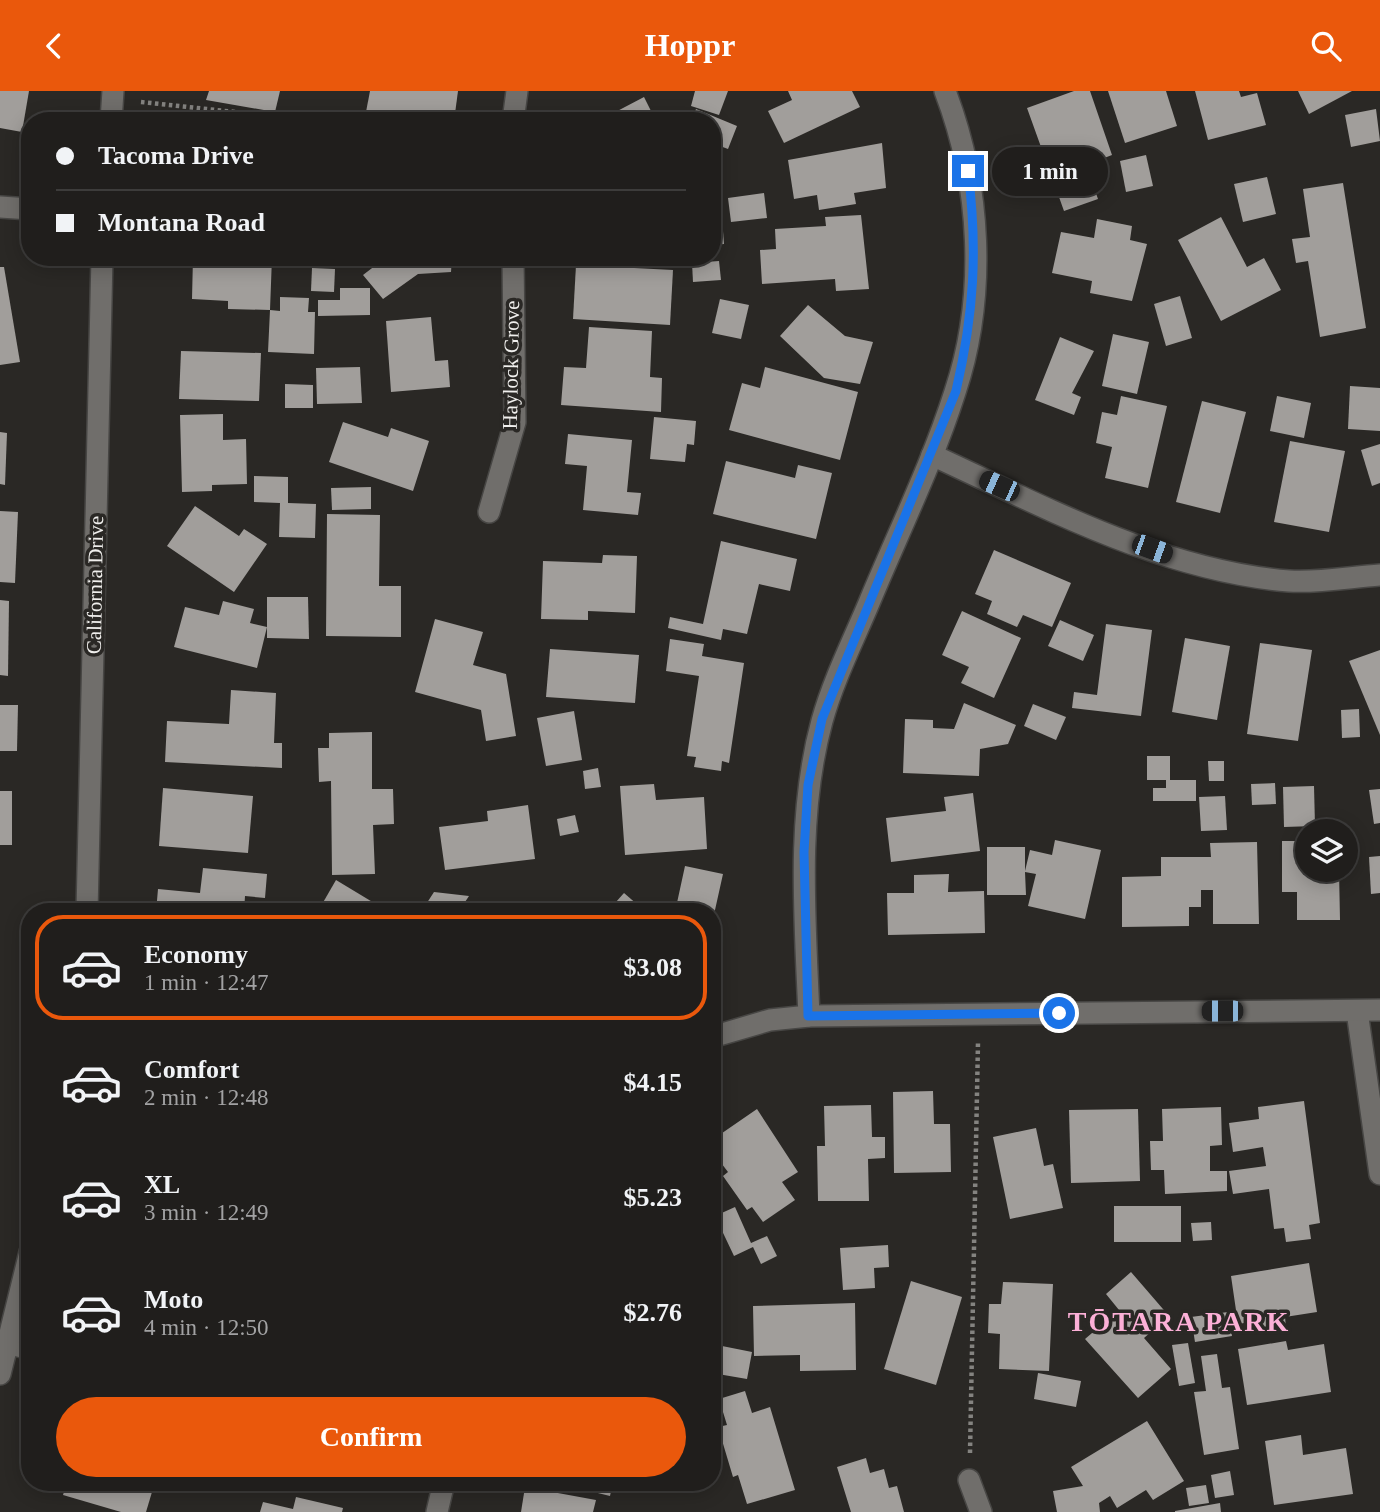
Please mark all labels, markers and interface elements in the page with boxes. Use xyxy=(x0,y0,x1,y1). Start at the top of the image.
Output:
icon: back xyxy=(35,27,73,65)
text: Hoppr xyxy=(645,27,735,63)
icon: search xyxy=(1307,27,1345,65)
text: Tacoma Drive xyxy=(98,141,254,170)
callout: 1 min xyxy=(992,147,1108,195)
route end xyxy=(952,155,984,187)
text: 1 min xyxy=(1022,159,1078,184)
text: Montana Road xyxy=(98,208,265,237)
street label: Haylock Grove xyxy=(498,300,524,430)
car xyxy=(976,468,1023,504)
street label: California Drive xyxy=(82,516,108,654)
car xyxy=(1129,532,1176,566)
map controls xyxy=(1295,819,1358,882)
button: layers xyxy=(1295,819,1358,882)
icon: car xyxy=(60,936,123,999)
text: Economy xyxy=(144,940,248,969)
text: $3.08 xyxy=(624,953,682,982)
text: 1 min · 12:47 xyxy=(144,970,269,995)
route start xyxy=(1043,997,1075,1029)
car xyxy=(1202,1001,1244,1022)
icon: car xyxy=(60,1051,123,1114)
text: Comfort xyxy=(144,1055,239,1084)
text: $4.15 xyxy=(624,1068,682,1097)
text: 2 min · 12:48 xyxy=(144,1085,269,1110)
icon: car xyxy=(60,1166,123,1229)
text: XL xyxy=(144,1170,180,1199)
text: $5.23 xyxy=(624,1183,682,1212)
text: 3 min · 12:49 xyxy=(144,1200,269,1225)
icon: car xyxy=(60,1281,123,1344)
text: Moto xyxy=(144,1285,203,1314)
text: $2.76 xyxy=(624,1298,682,1327)
district label: TŌTARA PARK xyxy=(1068,1306,1290,1337)
text: 4 min · 12:50 xyxy=(144,1315,269,1340)
button: Confirm xyxy=(56,1397,686,1477)

